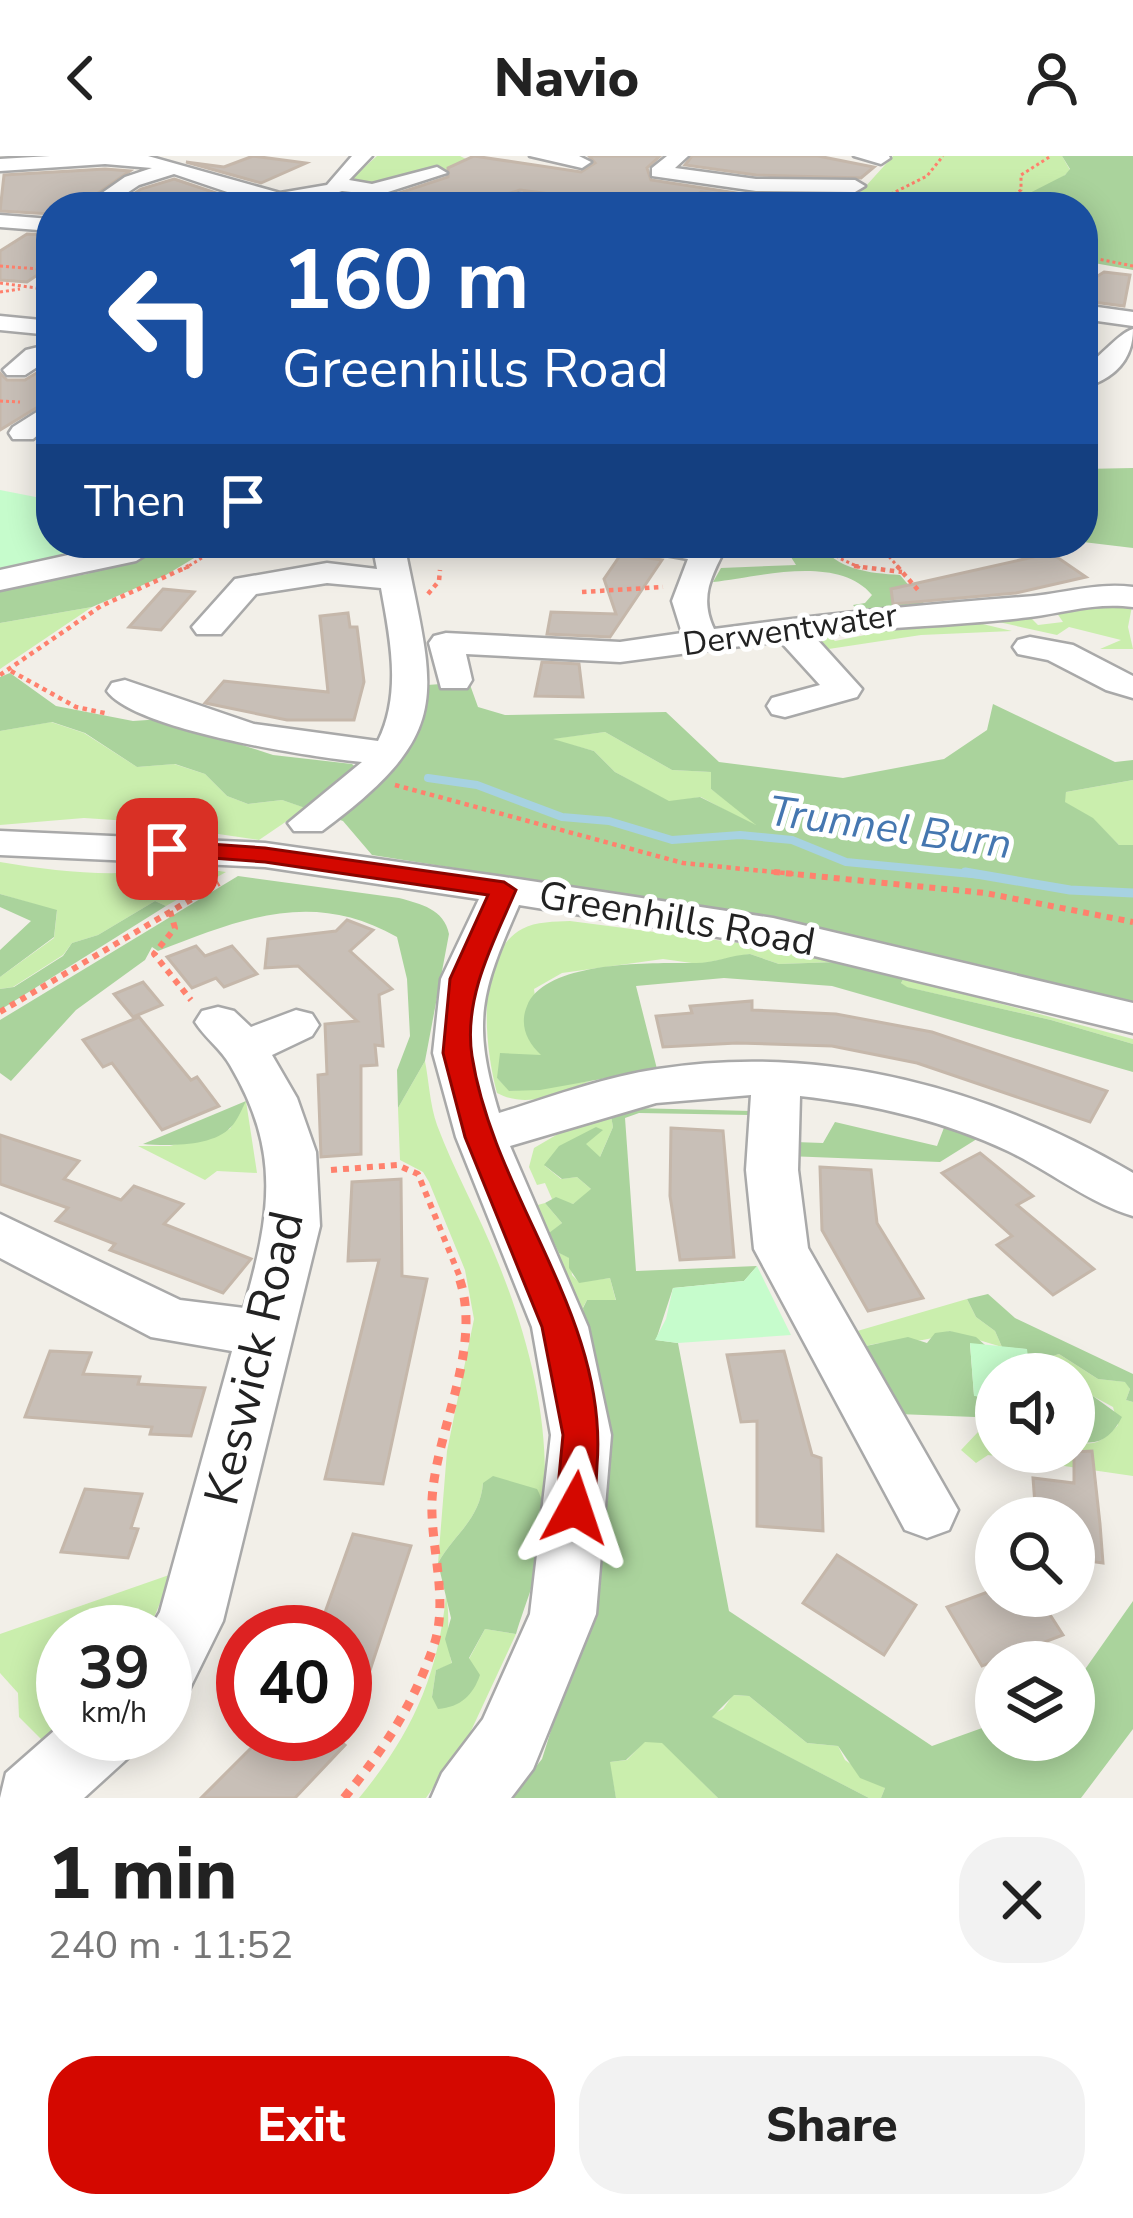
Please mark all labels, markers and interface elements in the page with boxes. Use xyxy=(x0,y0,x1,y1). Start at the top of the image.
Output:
text: Navio xyxy=(494,41,639,115)
icon: back xyxy=(48,45,114,111)
icon: person xyxy=(1019,45,1085,111)
text: 160 m xyxy=(282,223,530,338)
icon: left xyxy=(84,240,240,396)
text: Greenhills Road xyxy=(282,332,669,406)
icon: arrive xyxy=(210,468,276,534)
text: Then xyxy=(84,471,186,532)
street label: Derwentwater xyxy=(680,593,900,667)
water label: Trunnel Burn xyxy=(765,783,1015,873)
pin xyxy=(116,798,218,900)
icon: arrive xyxy=(134,816,200,882)
street label: Greenhills Road xyxy=(535,869,819,969)
street label: Keswick Road xyxy=(188,1205,320,1511)
map controls xyxy=(975,1353,1095,1761)
button: sound xyxy=(975,1353,1095,1473)
position arrow xyxy=(512,1445,638,1571)
button: search xyxy=(975,1497,1095,1617)
speed limit sign: 40 xyxy=(216,1605,372,1761)
text: 39 xyxy=(78,1627,150,1709)
button: layers xyxy=(975,1641,1095,1761)
text: km/h xyxy=(81,1692,147,1733)
text: 1 min xyxy=(48,1825,237,1923)
button: close xyxy=(959,1837,1085,1963)
text: 240 m · 11:52 xyxy=(48,1919,293,1972)
button: Exit xyxy=(48,2056,555,2194)
button: Share xyxy=(579,2056,1085,2194)

